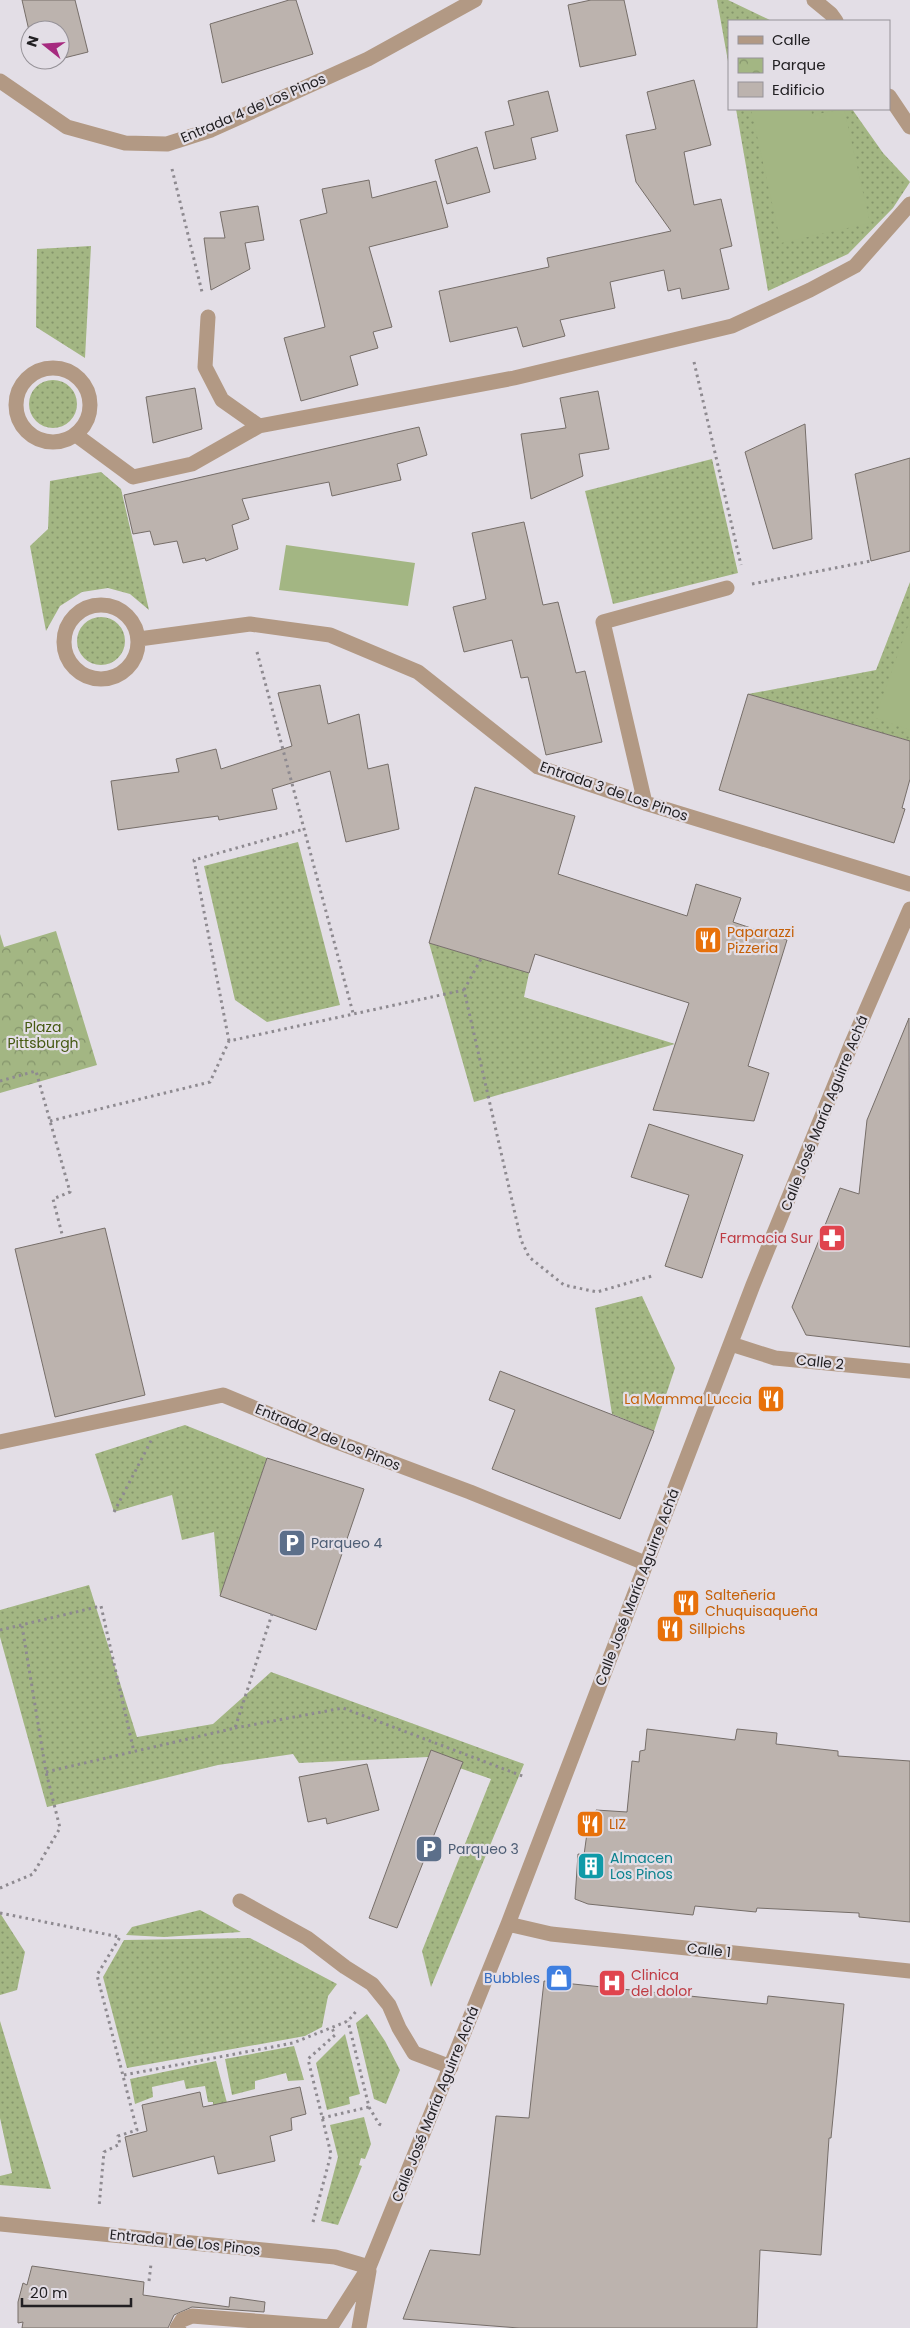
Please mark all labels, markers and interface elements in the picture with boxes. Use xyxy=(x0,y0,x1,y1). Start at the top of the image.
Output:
north arrow xyxy=(20,20,70,70)
legend xyxy=(728,20,890,110)
text: Calle xyxy=(772,29,810,50)
text: N xyxy=(21,33,44,49)
text: Parque xyxy=(772,54,825,75)
street label: Entrada 4 de Los Pinos xyxy=(177,68,329,148)
text: Edificio xyxy=(772,79,825,100)
street label: Entrada 3 de Los Pinos xyxy=(537,756,691,826)
place label: Paparazzi Pizzeria xyxy=(727,922,794,958)
restaurant icon: Paparazzi Pizzeria xyxy=(693,925,723,955)
street label: Calle José María Aguirre Achá xyxy=(775,1012,873,1214)
park label: Plaza Pittsburgh xyxy=(7,1017,79,1053)
pharmacy icon: Farmacia Sur xyxy=(817,1223,847,1253)
place label: Farmacia Sur xyxy=(720,1228,813,1248)
street label: Calle 2 xyxy=(795,1350,845,1374)
restaurant icon: La Mamma Luccia xyxy=(756,1384,786,1414)
place label: La Mamma Luccia xyxy=(624,1389,752,1409)
street label: Entrada 2 de Los Pinos xyxy=(252,1399,404,1475)
street label: Calle José María Aguirre Achá xyxy=(590,1486,684,1688)
parking icon: Parqueo 4 xyxy=(277,1528,307,1558)
place label: Parqueo 4 xyxy=(311,1533,383,1553)
place label: Salteñeria Chuquisaqueña xyxy=(705,1585,818,1621)
restaurant icon: Salteñeria Chuquisaqueña xyxy=(671,1588,701,1618)
restaurant icon: Sillpichs xyxy=(655,1614,685,1644)
place label: Sillpichs xyxy=(689,1619,745,1639)
restaurant icon: LIZ xyxy=(575,1809,605,1839)
place label: LIZ xyxy=(609,1814,626,1834)
parking icon: Parqueo 3 xyxy=(414,1834,444,1864)
place label: Parqueo 3 xyxy=(448,1839,519,1859)
place label: Almacen Los Pinos xyxy=(610,1848,673,1884)
building icon: Almacen Los Pinos xyxy=(576,1851,606,1881)
street label: Calle 1 xyxy=(686,1938,732,1962)
shop icon: Bubbles xyxy=(544,1963,574,1993)
place label: Clinica del dolor xyxy=(631,1965,692,2001)
place label: Bubbles xyxy=(484,1968,540,1988)
hospital icon: Clinica del dolor xyxy=(597,1968,627,1998)
street label: Calle José María Aguirre Achá xyxy=(386,2003,484,2205)
street label: Entrada 1 de Los Pinos xyxy=(109,2224,261,2260)
scale bar xyxy=(22,2276,131,2308)
text: 20 m xyxy=(30,2282,68,2303)

